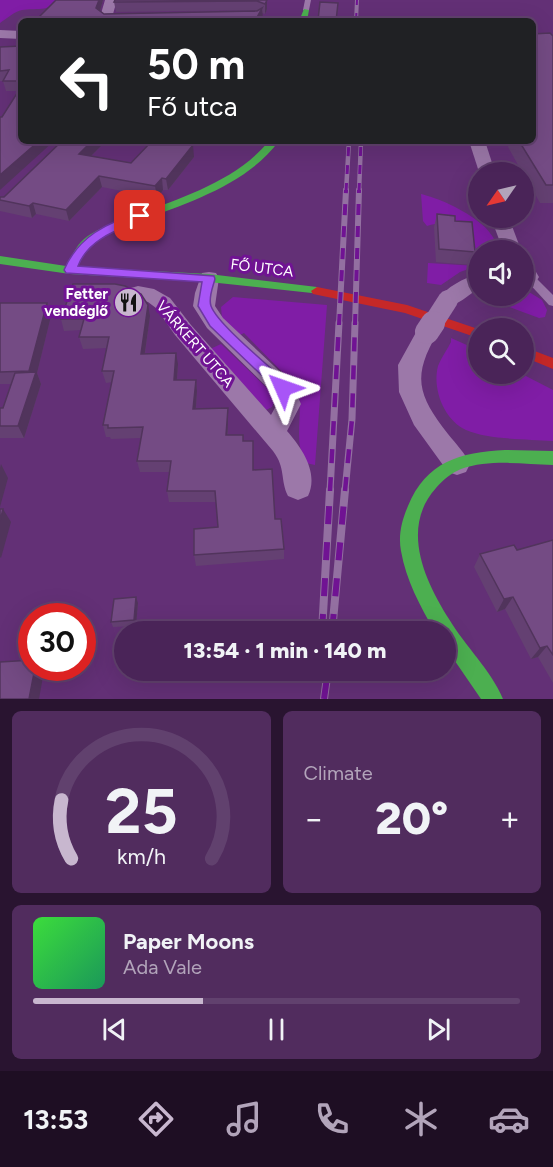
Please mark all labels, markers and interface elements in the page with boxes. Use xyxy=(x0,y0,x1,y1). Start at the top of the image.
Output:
text: 50 m xyxy=(147,39,245,90)
icon: left xyxy=(48,42,126,120)
text: Fő utca xyxy=(147,90,237,123)
north arrow xyxy=(468,162,534,228)
map controls xyxy=(468,162,534,384)
pin xyxy=(114,190,165,241)
icon: arrive xyxy=(123,199,156,232)
button: sound xyxy=(468,240,534,306)
street label: FŐ UTCA xyxy=(230,255,294,281)
place label: Fetter vendéglő xyxy=(44,285,108,320)
restaurant icon: Fetter vendéglő xyxy=(113,287,145,319)
street label: VÁRKERT UTCA xyxy=(152,297,238,391)
button: search xyxy=(468,318,534,384)
position arrow xyxy=(251,356,315,420)
speed limit sign: 30 xyxy=(18,603,96,681)
text: 13:54 · 1 min · 140 m xyxy=(184,637,386,664)
text: Climate xyxy=(304,761,373,785)
text: 25 xyxy=(105,774,177,849)
text: 20° xyxy=(375,791,448,845)
text: − xyxy=(304,799,324,838)
text: + xyxy=(499,799,520,838)
text: km/h xyxy=(117,844,166,869)
text: Paper Moons xyxy=(123,928,254,955)
text: Ada Vale xyxy=(123,955,202,979)
icon: previous xyxy=(98,1013,131,1046)
icon: pause xyxy=(260,1013,293,1046)
icon: next xyxy=(422,1013,455,1046)
icon: directions xyxy=(135,1098,177,1140)
icon: music xyxy=(223,1098,265,1140)
icon: phone xyxy=(311,1098,353,1140)
icon: climate xyxy=(400,1098,442,1140)
icon: car xyxy=(488,1098,530,1140)
text: 13:53 xyxy=(23,1103,88,1136)

